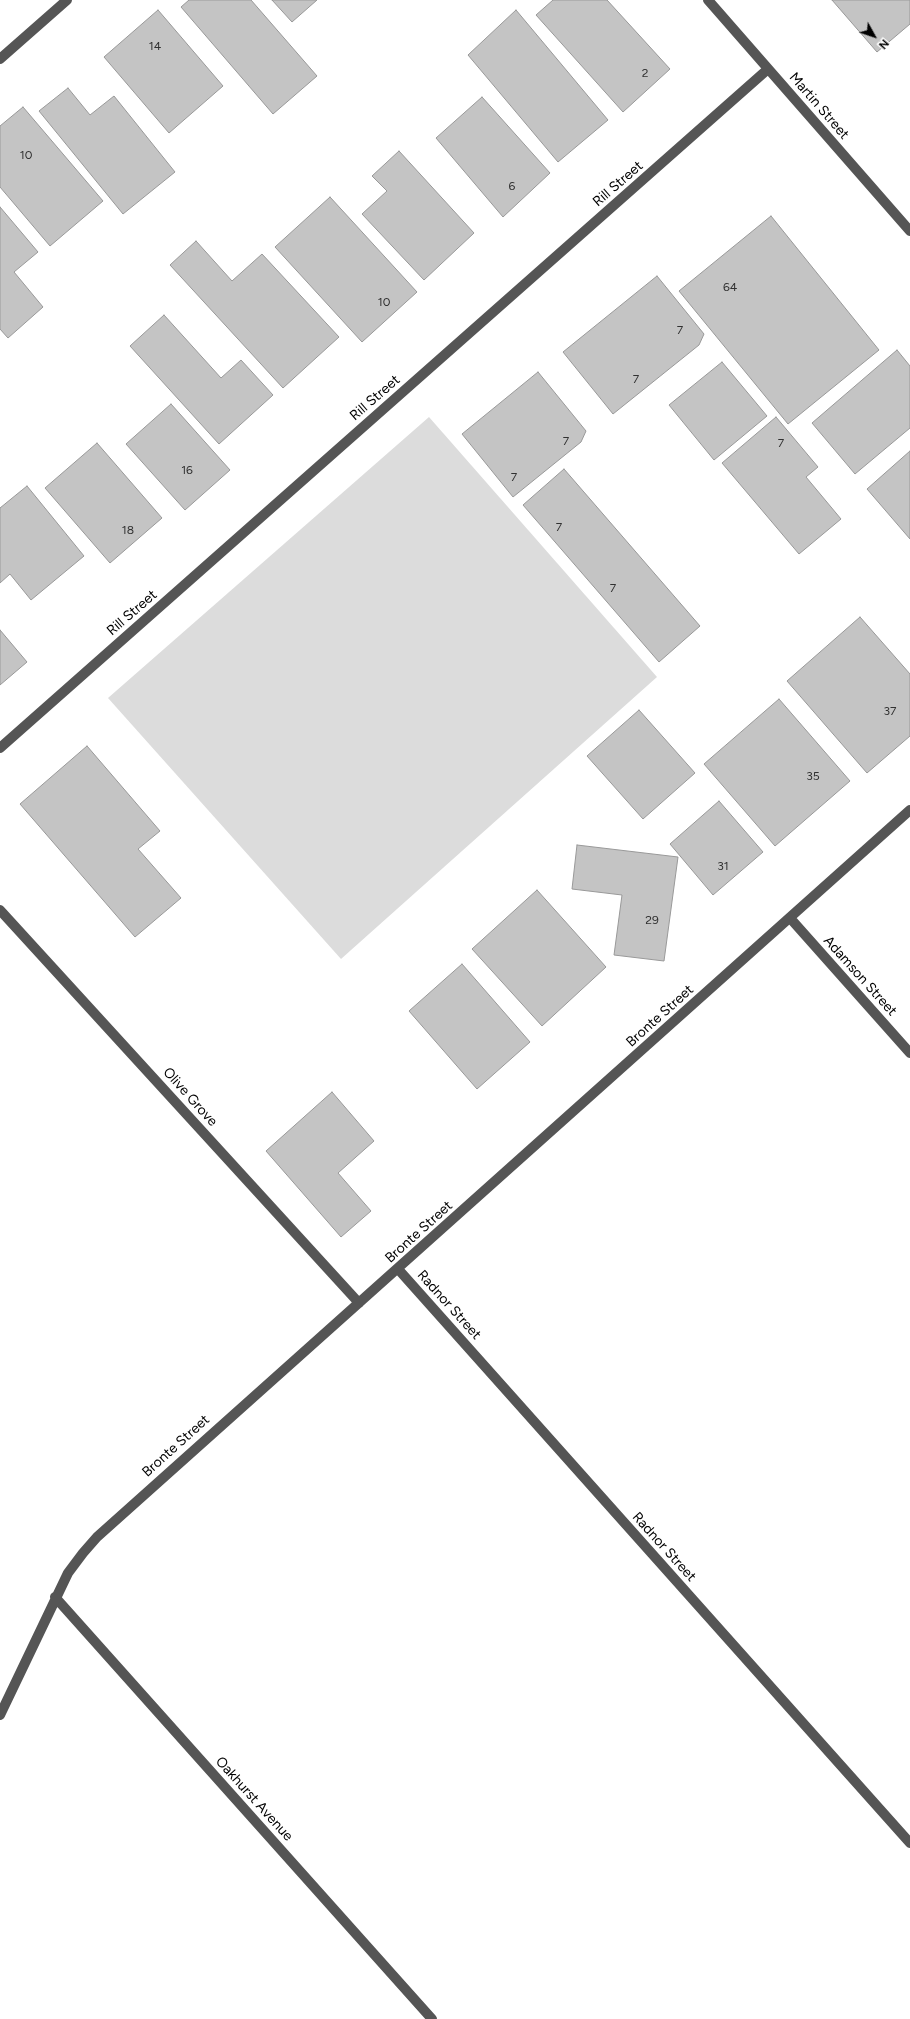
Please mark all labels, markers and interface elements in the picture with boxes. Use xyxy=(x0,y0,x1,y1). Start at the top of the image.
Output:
north arrow xyxy=(854,16,894,56)
text: N xyxy=(876,37,891,51)
house number: 14 xyxy=(149,39,161,53)
house number: 2 xyxy=(642,66,648,80)
street label: Martin Street xyxy=(786,69,852,143)
house number: 10 xyxy=(20,148,32,162)
street label: Rill Street xyxy=(590,158,646,210)
house number: 6 xyxy=(509,179,515,193)
house number: 64 xyxy=(723,280,737,294)
house number: 10 xyxy=(378,295,390,309)
house number: 7 xyxy=(677,323,683,337)
street label: Rill Street xyxy=(347,372,403,424)
house number: 7 xyxy=(633,372,639,386)
house number: 7 xyxy=(563,434,569,448)
house number: 7 xyxy=(778,436,784,450)
house number: 16 xyxy=(181,463,193,477)
house number: 7 xyxy=(511,470,517,484)
house number: 7 xyxy=(556,520,562,534)
house number: 18 xyxy=(122,523,134,537)
house number: 7 xyxy=(610,581,616,595)
street label: Rill Street xyxy=(104,587,160,639)
house number: 37 xyxy=(884,704,896,718)
house number: 35 xyxy=(806,769,820,783)
house number: 31 xyxy=(717,859,729,873)
house number: 29 xyxy=(645,913,659,927)
street label: Adamson Street xyxy=(820,933,900,1019)
street label: Bronte Street xyxy=(623,981,697,1051)
street label: Olive Grove xyxy=(159,1064,221,1130)
street label: Bronte Street xyxy=(382,1197,456,1267)
street label: Radnor Street xyxy=(414,1267,484,1343)
street label: Bronte Street xyxy=(139,1411,213,1481)
street label: Radnor Street xyxy=(629,1509,699,1585)
street label: Oakhurst Avenue xyxy=(212,1753,296,1845)

